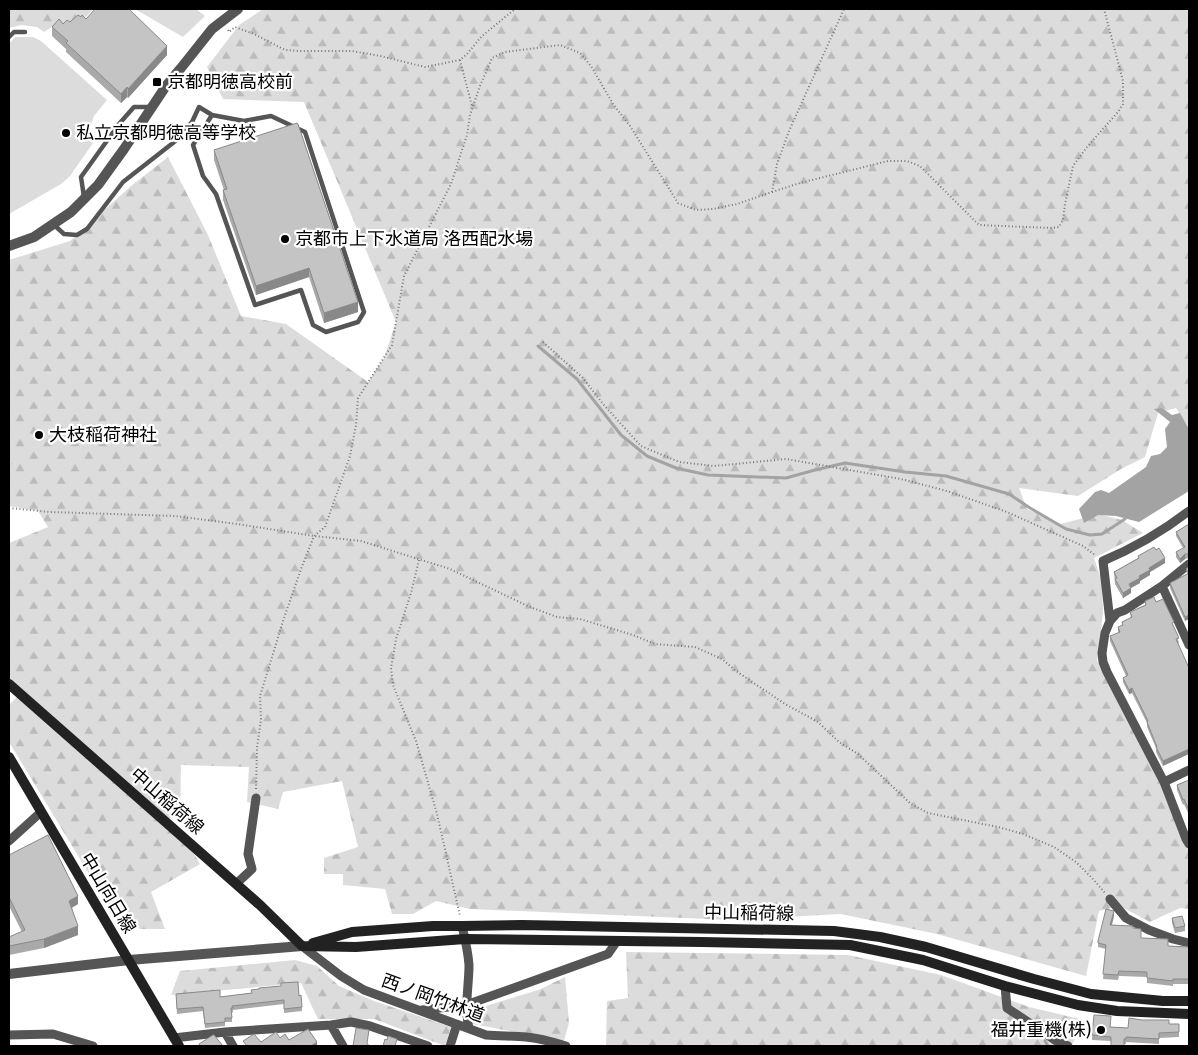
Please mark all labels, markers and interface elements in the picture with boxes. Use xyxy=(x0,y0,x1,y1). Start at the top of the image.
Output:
place label: 京都明徳高校前 xyxy=(167,71,293,93)
marker: 京都明徳高校前 xyxy=(151,76,163,88)
place label: 私立京都明徳高等学校 xyxy=(76,122,256,144)
marker: 私立京都明徳高等学校 xyxy=(60,127,72,139)
place label: 京都市上下水道局 洛西配水場 xyxy=(295,228,533,250)
marker: 京都市上下水道局 洛西配水場 xyxy=(279,233,291,245)
place label: 大枝稲荷神社 xyxy=(49,424,157,446)
marker: 大枝稲荷神社 xyxy=(33,429,45,441)
street label: 中山稲荷線 xyxy=(126,763,208,839)
street label: 中山向日線 xyxy=(75,849,141,937)
street label: 中山稲荷線 xyxy=(704,901,794,925)
street label: 西ノ岡竹林道 xyxy=(378,969,488,1027)
place label: 福井重機(株) xyxy=(990,1019,1091,1041)
marker: 福井重機(株) xyxy=(1095,1024,1107,1036)

